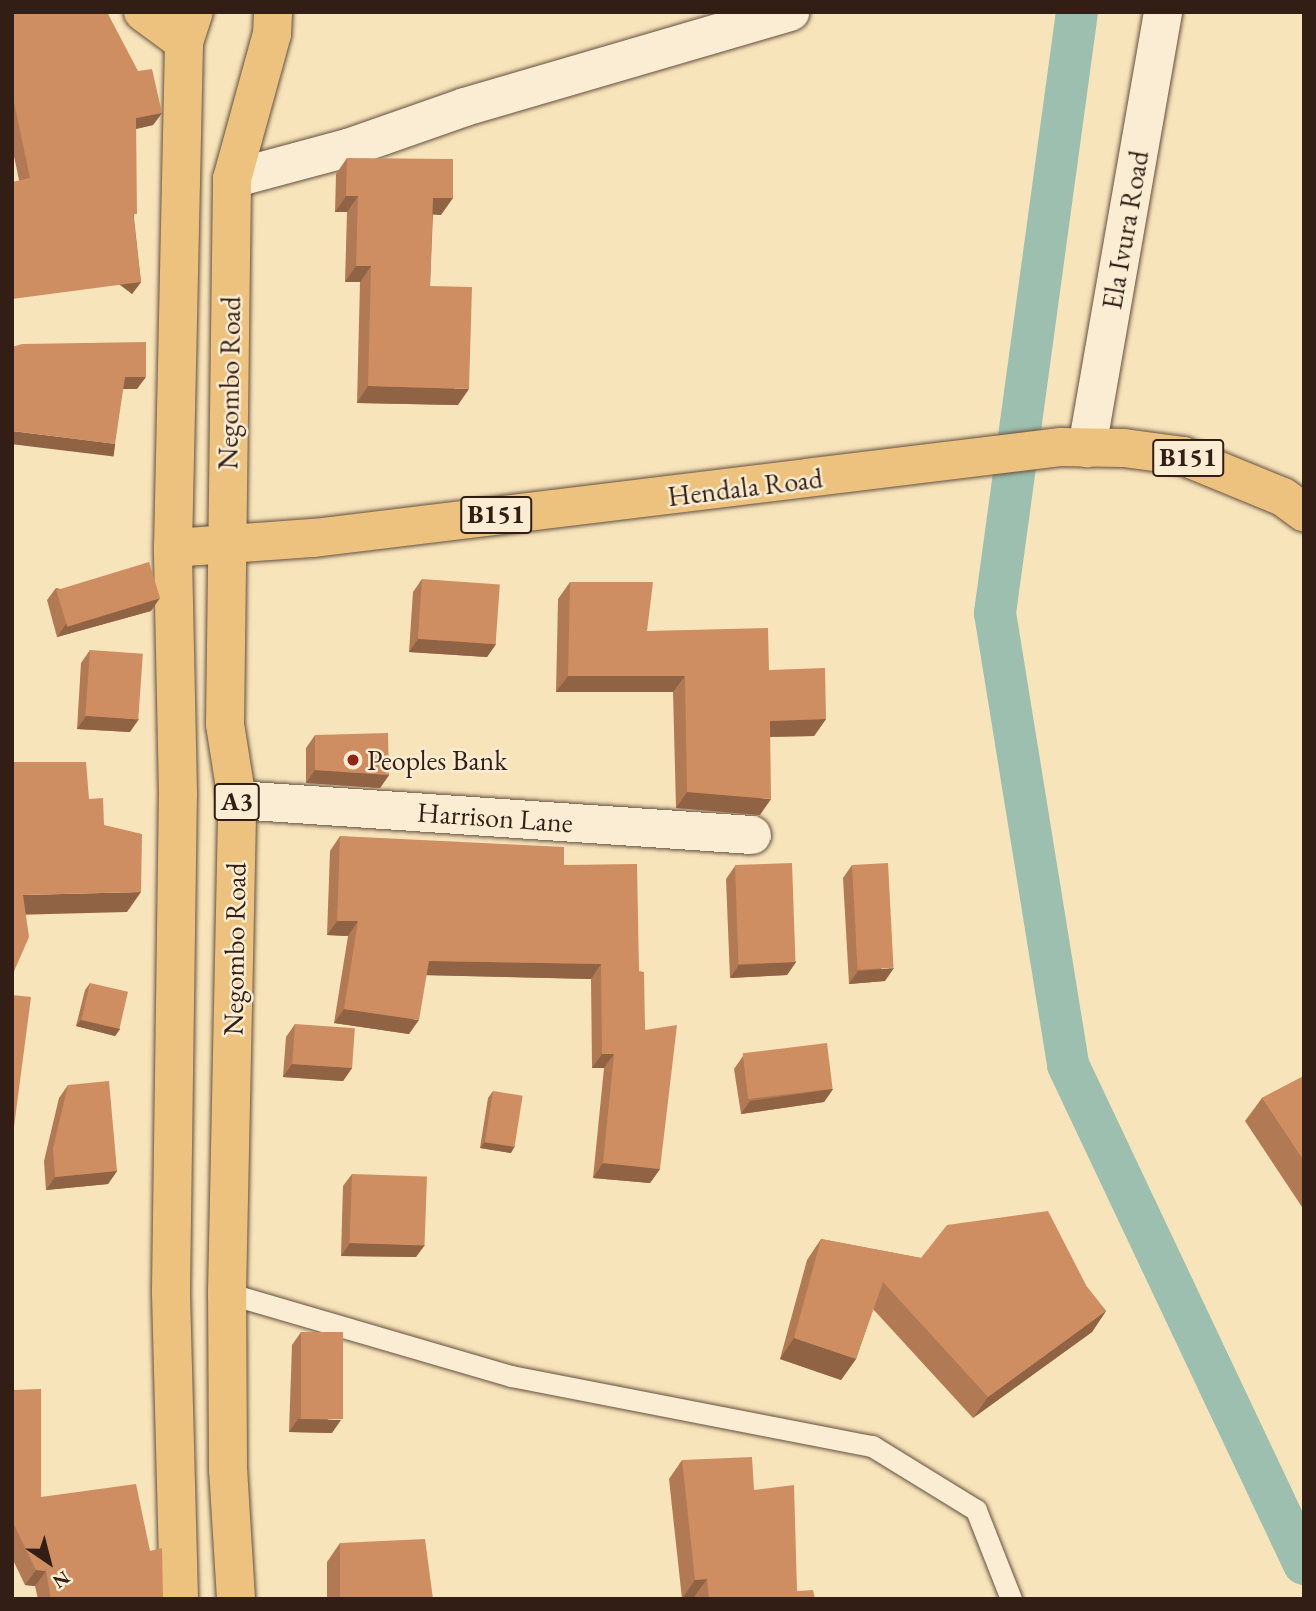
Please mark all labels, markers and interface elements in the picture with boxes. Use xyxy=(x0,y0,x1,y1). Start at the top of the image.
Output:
street label: Ela Ivura Road xyxy=(1095,148,1155,312)
street label: Negombo Road xyxy=(211,296,247,470)
road number: B151 xyxy=(1151,436,1225,480)
street label: Hendala Road xyxy=(666,461,824,513)
road number: B151 xyxy=(459,492,533,538)
place label: Peoples Bank xyxy=(367,743,507,777)
marker: Peoples Bank xyxy=(345,752,361,768)
road number: A3 xyxy=(212,780,262,824)
street label: Harrison Lane xyxy=(416,795,574,839)
street label: Negombo Road xyxy=(216,862,252,1036)
north arrow xyxy=(14,1527,84,1597)
text: N xyxy=(48,1565,75,1594)

